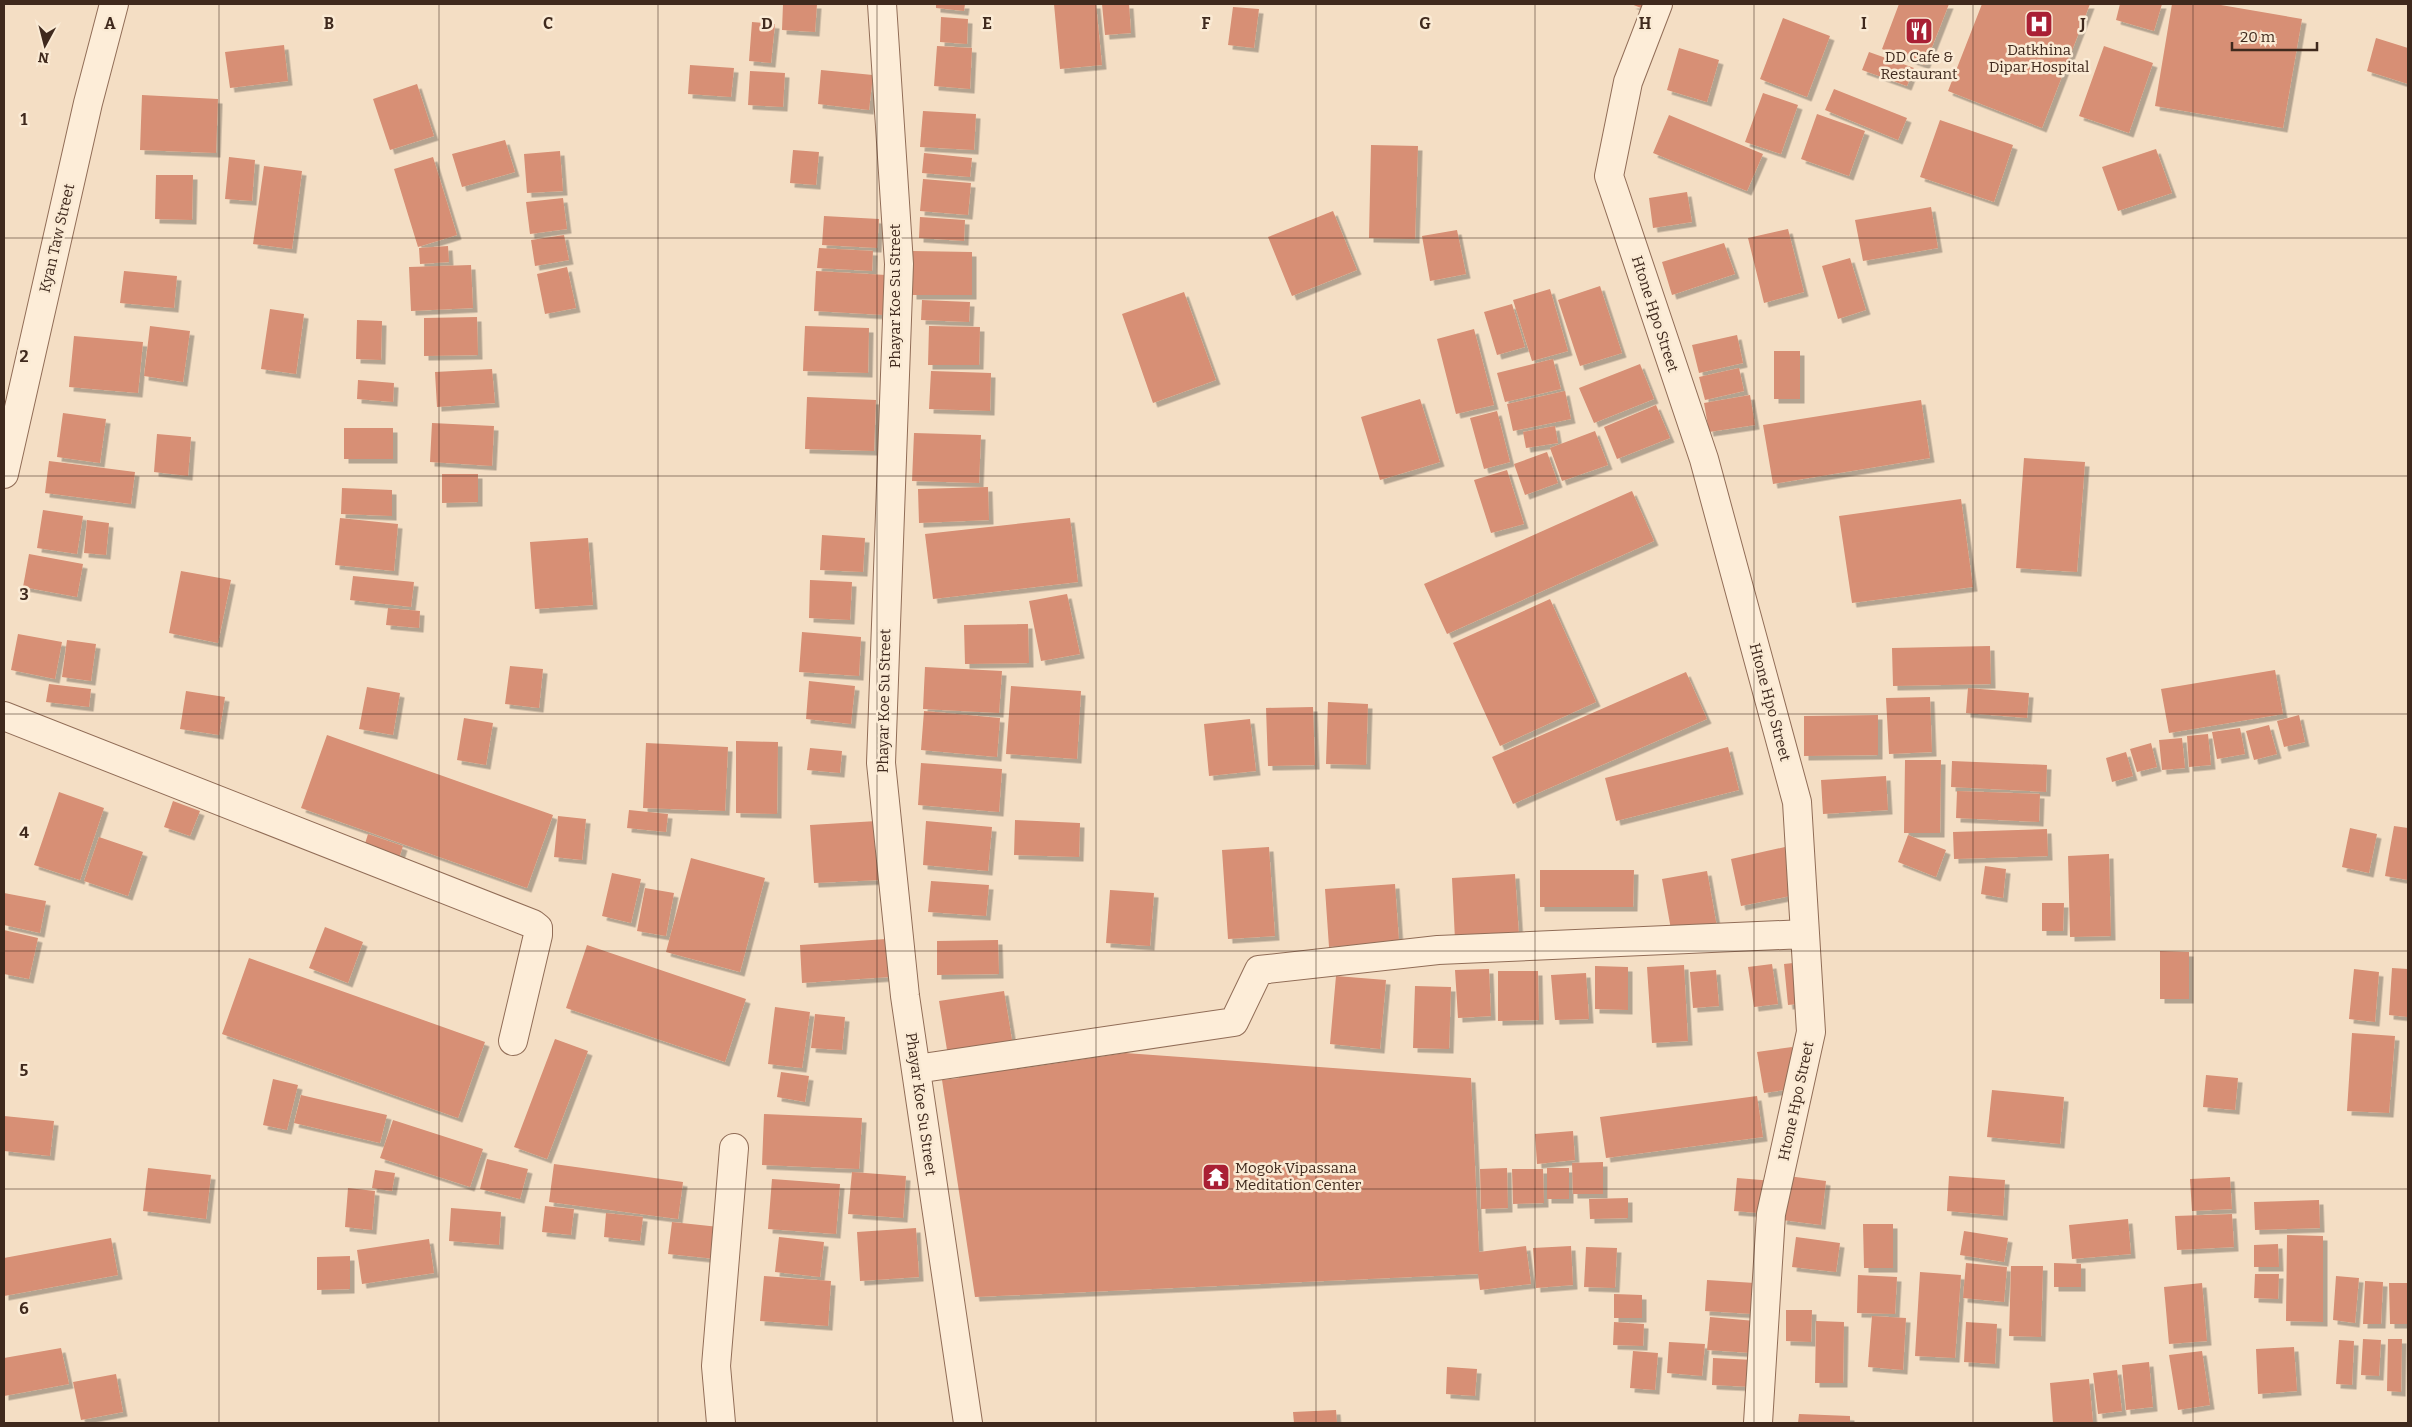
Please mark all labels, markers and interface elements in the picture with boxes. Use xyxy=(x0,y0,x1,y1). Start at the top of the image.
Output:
hospital icon: Datkhina Dipar Hospital xyxy=(2024,9,2054,39)
text: A xyxy=(104,14,116,33)
text: B xyxy=(324,14,334,33)
text: C xyxy=(543,14,553,33)
text: D xyxy=(761,14,773,33)
text: E xyxy=(982,14,992,33)
text: F xyxy=(1202,14,1211,33)
text: G xyxy=(1419,14,1431,33)
text: H xyxy=(1639,14,1652,33)
text: I xyxy=(1861,14,1867,33)
text: J xyxy=(2079,14,2086,33)
restaurant icon: DD Cafe & Restaurant xyxy=(1904,16,1934,46)
north arrow xyxy=(20,20,70,70)
scale bar xyxy=(2232,20,2317,52)
text: 20 m xyxy=(2240,28,2276,46)
place label: Datkhina Dipar Hospital xyxy=(1989,41,2089,76)
text: N xyxy=(37,48,50,67)
place label: DD Cafe & Restaurant xyxy=(1881,48,1958,83)
text: 1 xyxy=(21,110,28,129)
street label: Kyan Taw Street xyxy=(36,181,78,294)
street label: Phayar Koe Su Street xyxy=(886,223,904,368)
street label: Htone Hpo Street xyxy=(1628,254,1682,375)
text: 2 xyxy=(19,347,29,366)
text: 3 xyxy=(19,585,29,604)
street label: Phayar Koe Su Street xyxy=(874,628,894,773)
street label: Htone Hpo Street xyxy=(1746,641,1795,763)
text: 4 xyxy=(19,823,29,842)
street label: Phayar Koe Su Street xyxy=(902,1031,940,1177)
street label: Htone Hpo Street xyxy=(1775,1039,1818,1162)
text: 5 xyxy=(20,1061,29,1080)
place label: Mogok Vipassana Meditation Center xyxy=(1235,1159,1362,1194)
temple icon: Mogok Vipassana Meditation Center xyxy=(1201,1162,1231,1192)
text: 6 xyxy=(19,1299,29,1318)

